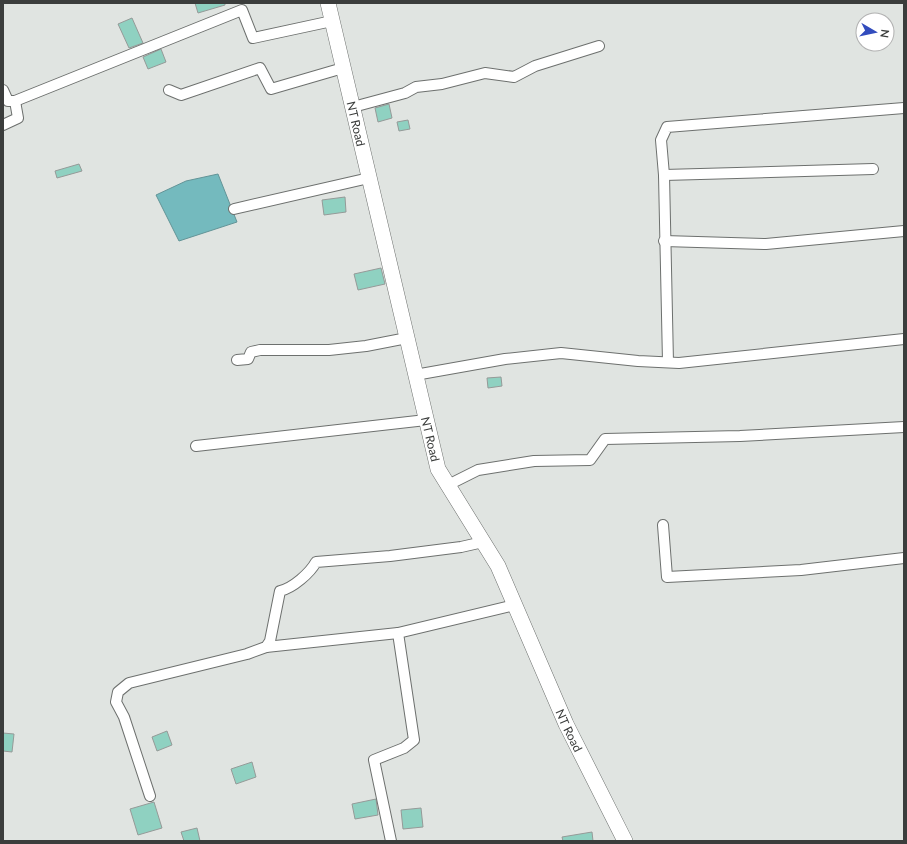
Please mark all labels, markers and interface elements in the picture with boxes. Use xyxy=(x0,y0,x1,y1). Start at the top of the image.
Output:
north arrow xyxy=(855,12,895,52)
text: N xyxy=(878,28,892,39)
street label: NT Road xyxy=(344,100,369,148)
street label: NT Road xyxy=(418,415,443,463)
street label: NT Road xyxy=(553,707,586,754)

